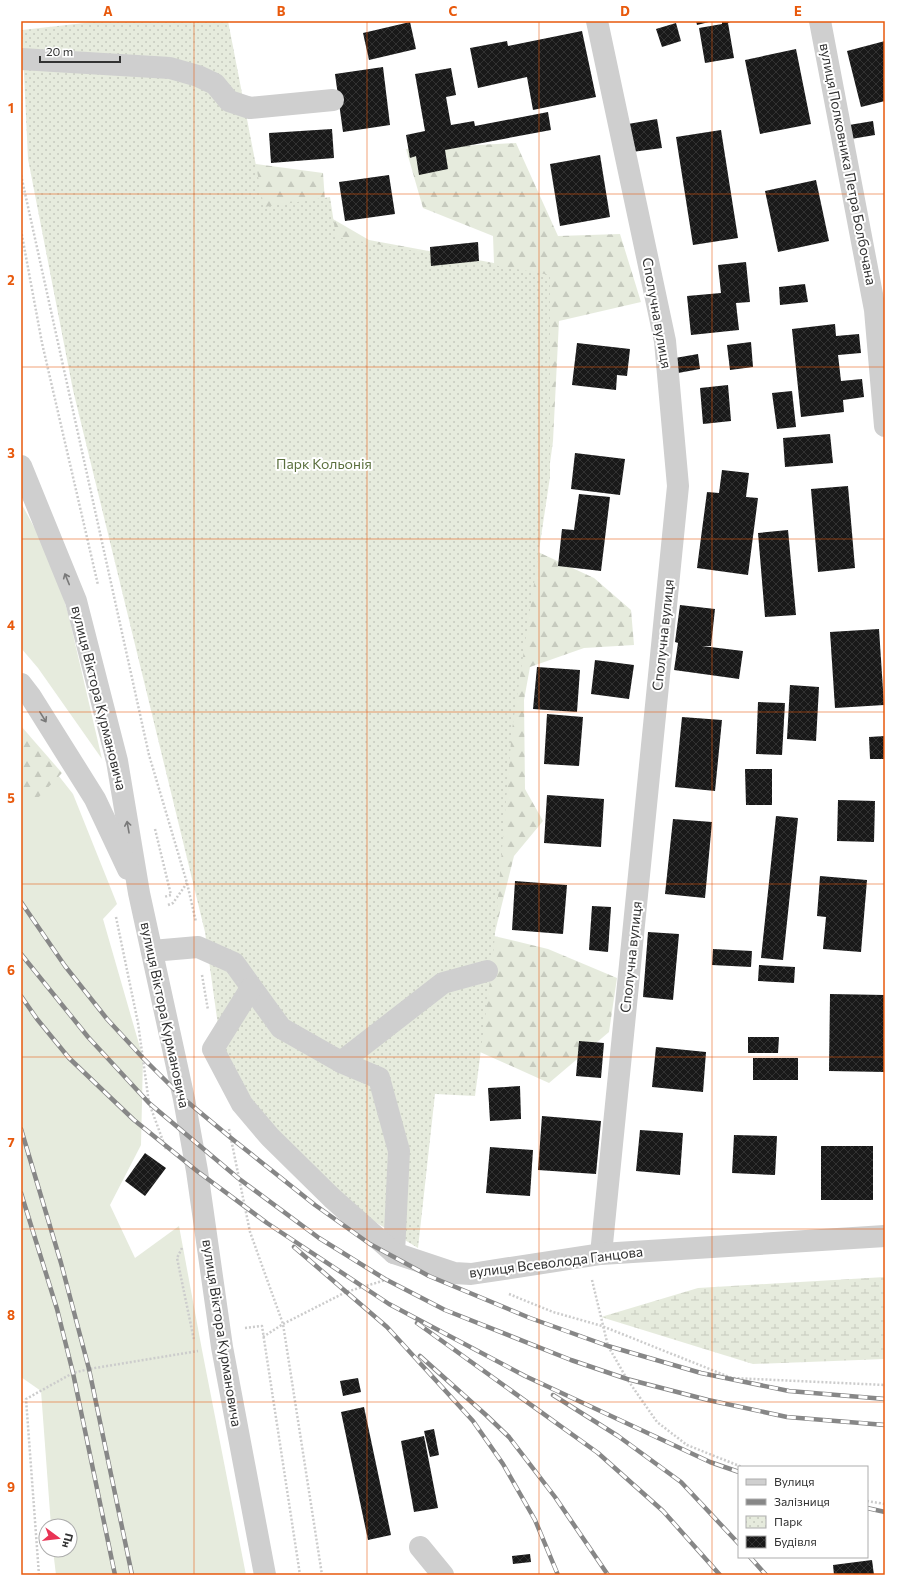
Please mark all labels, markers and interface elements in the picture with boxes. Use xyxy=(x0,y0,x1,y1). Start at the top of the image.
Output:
text: A xyxy=(103,3,113,19)
text: B xyxy=(277,3,286,19)
text: C xyxy=(449,3,458,19)
text: D xyxy=(620,3,630,19)
text: E xyxy=(794,3,802,19)
scale bar xyxy=(40,38,120,64)
street label: вулиця Полковника Петра Болбочана xyxy=(817,41,880,286)
text: 20 m xyxy=(46,44,73,58)
text: 1 xyxy=(8,100,14,116)
street label: Сполучна вулиця xyxy=(639,256,676,370)
text: 2 xyxy=(7,272,15,288)
text: 3 xyxy=(7,445,15,461)
park label: Парк Кольонія xyxy=(276,455,372,472)
one-way arrow xyxy=(62,574,70,586)
street label: Сполучна вулиця xyxy=(648,578,677,692)
street label: вулиця Віктора Курмановича xyxy=(68,604,131,792)
text: 4 xyxy=(7,617,15,633)
one-way arrow xyxy=(39,711,47,722)
text: 5 xyxy=(7,790,15,806)
one-way arrow xyxy=(124,821,132,834)
street label: Сполучна вулиця xyxy=(616,900,645,1014)
street label: вулиця Віктора Курмановича xyxy=(137,920,194,1109)
text: 6 xyxy=(7,962,15,978)
text: 7 xyxy=(7,1134,15,1150)
street label: вулиця Віктора Курмановича xyxy=(199,1238,246,1428)
street label: вулиця Всеволода Ганцова xyxy=(468,1242,644,1281)
text: 8 xyxy=(7,1307,15,1323)
legend xyxy=(738,1466,868,1558)
text: Вулиця xyxy=(774,1474,815,1488)
text: 9 xyxy=(7,1479,15,1495)
text: Залізниця xyxy=(774,1494,830,1508)
text: Парк xyxy=(774,1514,803,1528)
north arrow xyxy=(38,1518,78,1558)
text: Пн xyxy=(60,1532,76,1549)
text: Будівля xyxy=(774,1534,817,1548)

